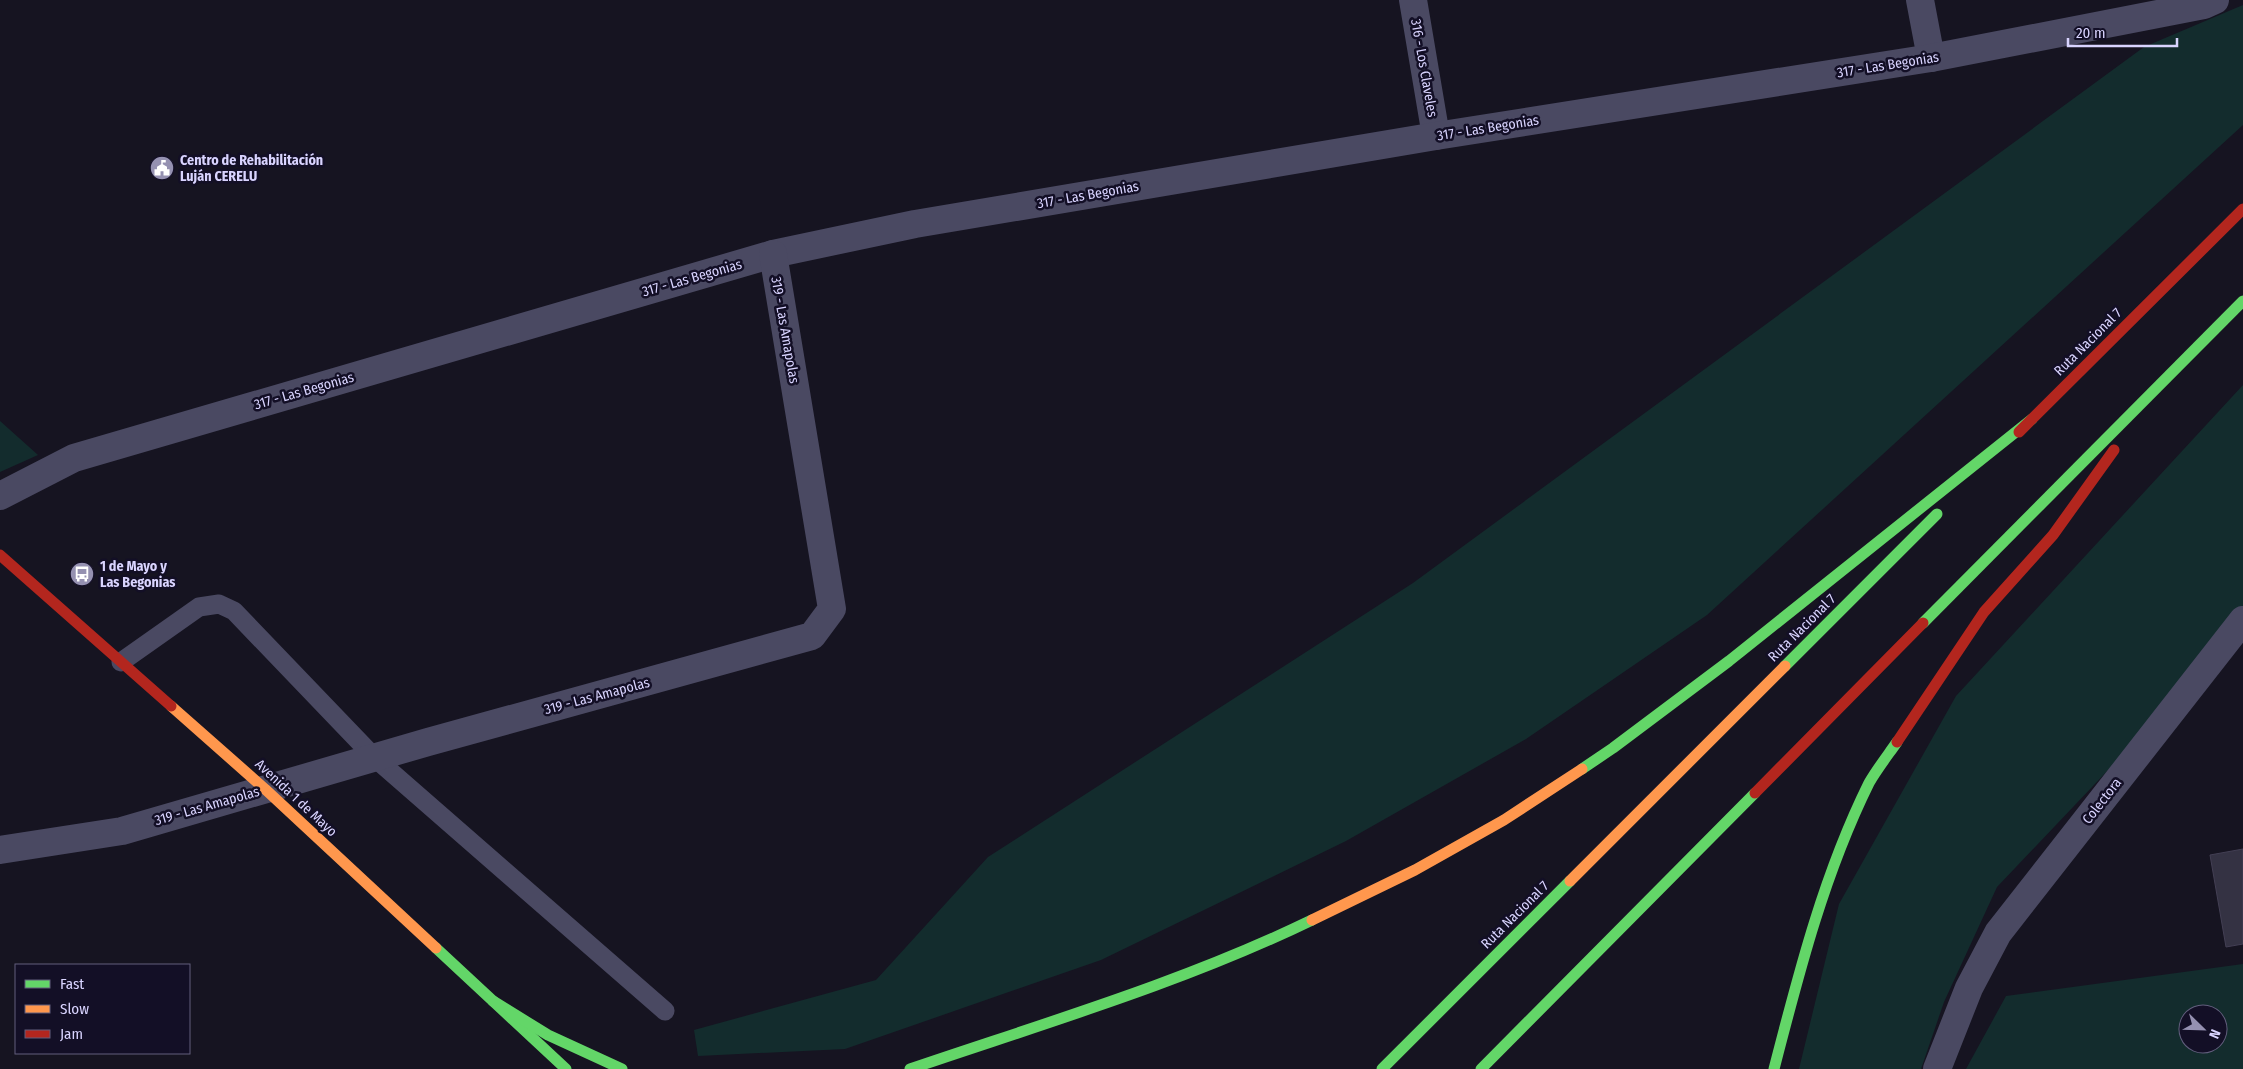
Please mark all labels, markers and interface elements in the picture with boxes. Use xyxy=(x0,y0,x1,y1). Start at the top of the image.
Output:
scale bar xyxy=(2068,15,2177,47)
street label: 316 - Los Claveles xyxy=(1407,18,1441,118)
text: 20 m xyxy=(2076,24,2106,42)
street label: 317 - Las Begonias xyxy=(1836,49,1940,81)
street label: 317 - Las Begonias xyxy=(1436,112,1540,144)
place label: Centro de Rehabilitación Luján CERELU xyxy=(180,152,323,185)
public building icon: Centro de Rehabilitación Luján CERELU xyxy=(149,155,175,181)
street label: 317 - Las Begonias xyxy=(1036,178,1140,212)
street label: 317 - Las Begonias xyxy=(640,256,744,300)
street label: 319 - Las Amapolas xyxy=(767,275,803,385)
street label: Ruta Nacional 7 xyxy=(2051,304,2126,379)
street label: 317 - Las Begonias xyxy=(252,369,356,413)
place label: 1 de Mayo y Las Begonias xyxy=(100,558,175,591)
bus stop icon: 1 de Mayo y Las Begonias xyxy=(69,561,95,587)
street label: Ruta Nacional 7 xyxy=(1765,590,1840,665)
street label: 319 - Las Amapolas xyxy=(542,674,652,718)
street label: Avenida 1 de Mayo xyxy=(252,756,340,840)
street label: Colectora xyxy=(2079,774,2125,827)
street label: 319 - Las Amapolas xyxy=(153,783,261,829)
street label: Ruta Nacional 7 xyxy=(1478,877,1553,952)
legend xyxy=(15,964,190,1054)
text: Fast xyxy=(60,975,84,993)
text: Slow xyxy=(60,1000,89,1018)
north arrow xyxy=(2178,1004,2228,1054)
text: Jam xyxy=(60,1025,83,1043)
text: N xyxy=(2205,1027,2224,1041)

